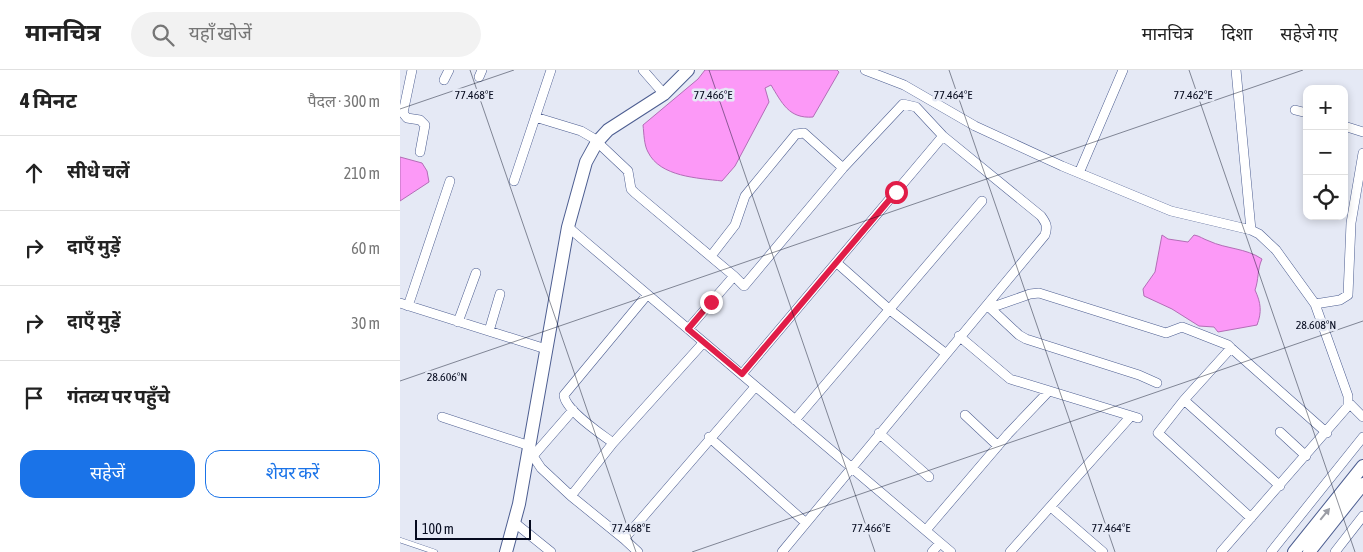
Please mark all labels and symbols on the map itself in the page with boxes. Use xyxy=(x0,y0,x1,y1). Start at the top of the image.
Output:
text: 77.468°E xyxy=(455,88,493,102)
text: 77.466°E xyxy=(694,88,732,102)
text: 77.464°E xyxy=(934,88,972,102)
text: 77.462°E xyxy=(1174,88,1212,102)
route start xyxy=(885,181,908,204)
route end xyxy=(700,291,723,314)
text: 28.608°N xyxy=(1296,318,1336,332)
text: 28.606°N xyxy=(427,370,467,384)
one-way arrow xyxy=(1319,508,1330,521)
scale bar xyxy=(415,517,531,540)
text: 77.468°E xyxy=(612,521,650,535)
text: 77.466°E xyxy=(852,521,890,535)
text: 77.464°E xyxy=(1092,521,1130,535)

